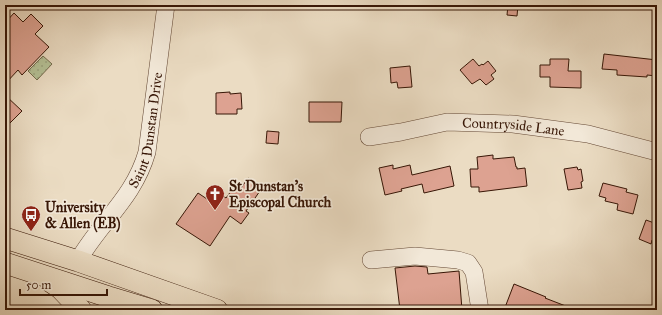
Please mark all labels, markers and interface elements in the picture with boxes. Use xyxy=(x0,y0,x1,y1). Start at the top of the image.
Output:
street label: Saint Dunstan Drive xyxy=(124,71,166,191)
street label: Countryside Lane xyxy=(462,114,566,139)
place label: St Dunstan's Episcopal Church xyxy=(229,178,332,212)
church icon: St Dunstan's Episcopal Church xyxy=(204,183,226,211)
place label: University & Allen (EB) xyxy=(45,199,120,233)
bus stop icon: University & Allen (EB) xyxy=(20,204,42,232)
scale bar xyxy=(20,271,107,297)
text: 50 m xyxy=(26,278,51,292)

